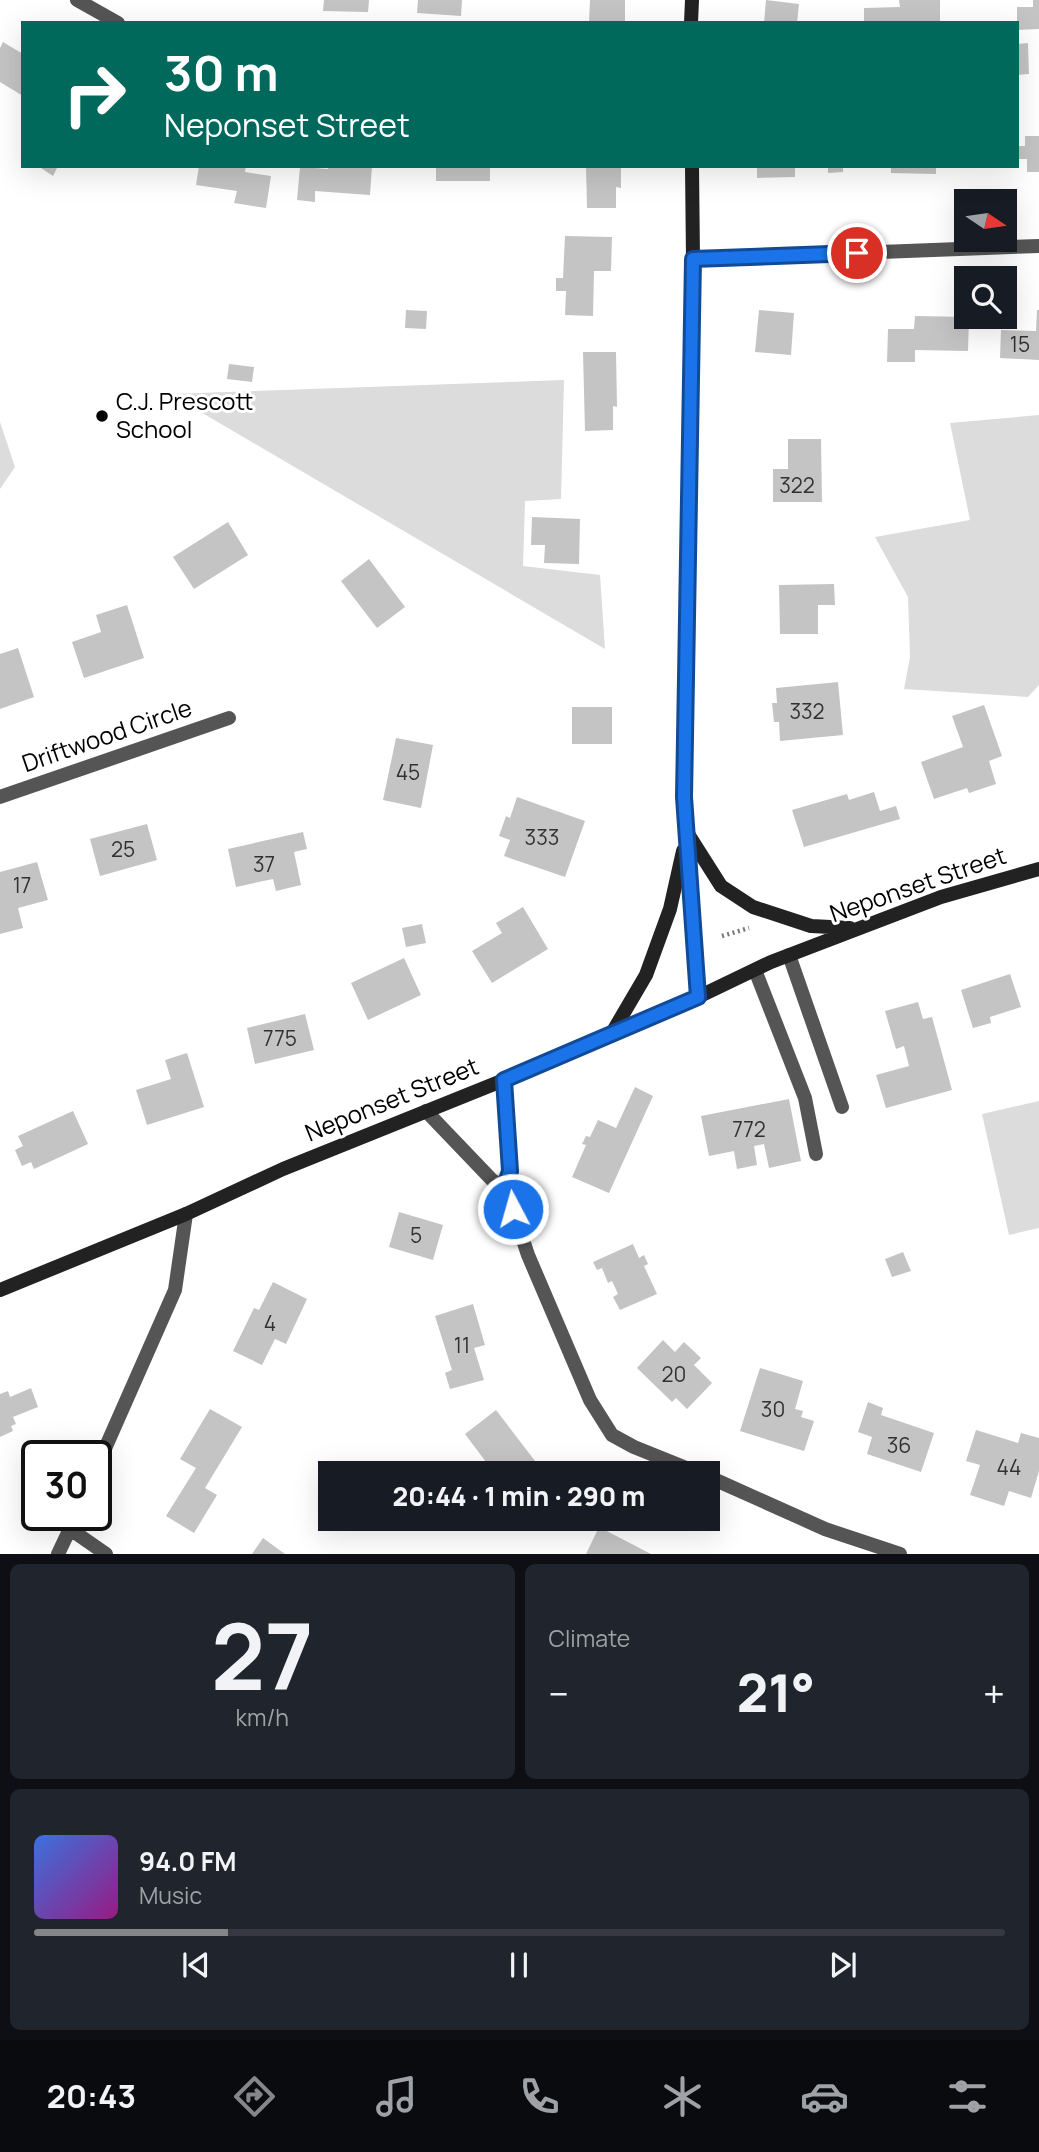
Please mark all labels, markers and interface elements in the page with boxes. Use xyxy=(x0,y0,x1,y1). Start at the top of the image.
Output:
text: 30 m xyxy=(164,39,279,106)
icon: right xyxy=(49,49,140,140)
text: Neponset Street xyxy=(164,103,410,147)
north arrow xyxy=(954,189,1017,252)
map controls xyxy=(954,189,1017,329)
pin xyxy=(827,223,887,283)
icon: arrive xyxy=(838,234,876,272)
button: search xyxy=(954,266,1017,329)
house number: 15 xyxy=(1010,330,1030,358)
place label: C.J. Prescott School xyxy=(116,384,253,445)
marker: C.J. Prescott School xyxy=(94,408,110,424)
house number: 322 xyxy=(779,471,815,499)
street label: Driftwood Circle xyxy=(17,690,196,779)
house number: 332 xyxy=(789,697,825,725)
house number: 45 xyxy=(396,758,420,786)
house number: 333 xyxy=(525,823,559,851)
house number: 25 xyxy=(111,835,135,863)
street label: Neponset Street xyxy=(825,838,1010,929)
house number: 37 xyxy=(253,850,275,878)
house number: 17 xyxy=(13,871,31,899)
house number: 775 xyxy=(263,1024,297,1052)
street label: Neponset Street xyxy=(300,1049,483,1148)
house number: 772 xyxy=(732,1115,766,1143)
position arrow xyxy=(476,1172,550,1246)
house number: 5 xyxy=(410,1221,422,1249)
house number: 4 xyxy=(264,1309,276,1337)
house number: 11 xyxy=(454,1331,470,1359)
house number: 20 xyxy=(662,1360,686,1388)
house number: 30 xyxy=(761,1395,785,1423)
house number: 36 xyxy=(887,1431,911,1459)
speed limit sign: 30 xyxy=(21,1440,112,1531)
house number: 44 xyxy=(997,1453,1021,1481)
text: 20:44 · 1 min · 290 m xyxy=(393,1478,645,1514)
text: 27 xyxy=(211,1593,314,1717)
text: Climate xyxy=(549,1622,630,1654)
text: 21° xyxy=(737,1657,815,1728)
text: − xyxy=(549,1667,569,1719)
text: + xyxy=(983,1667,1005,1719)
text: km/h xyxy=(236,1701,289,1733)
text: 94.0 FM xyxy=(139,1843,237,1879)
text: Music xyxy=(139,1879,202,1911)
icon: previous xyxy=(177,1946,215,1984)
icon: pause xyxy=(500,1946,538,1984)
icon: next xyxy=(824,1946,862,1984)
icon: directions xyxy=(230,2072,279,2121)
icon: music xyxy=(372,2072,421,2121)
icon: phone xyxy=(515,2072,564,2121)
icon: climate xyxy=(658,2072,707,2121)
icon: car xyxy=(800,2072,849,2121)
icon: filters xyxy=(943,2072,992,2121)
text: 20:43 xyxy=(47,2074,136,2118)

